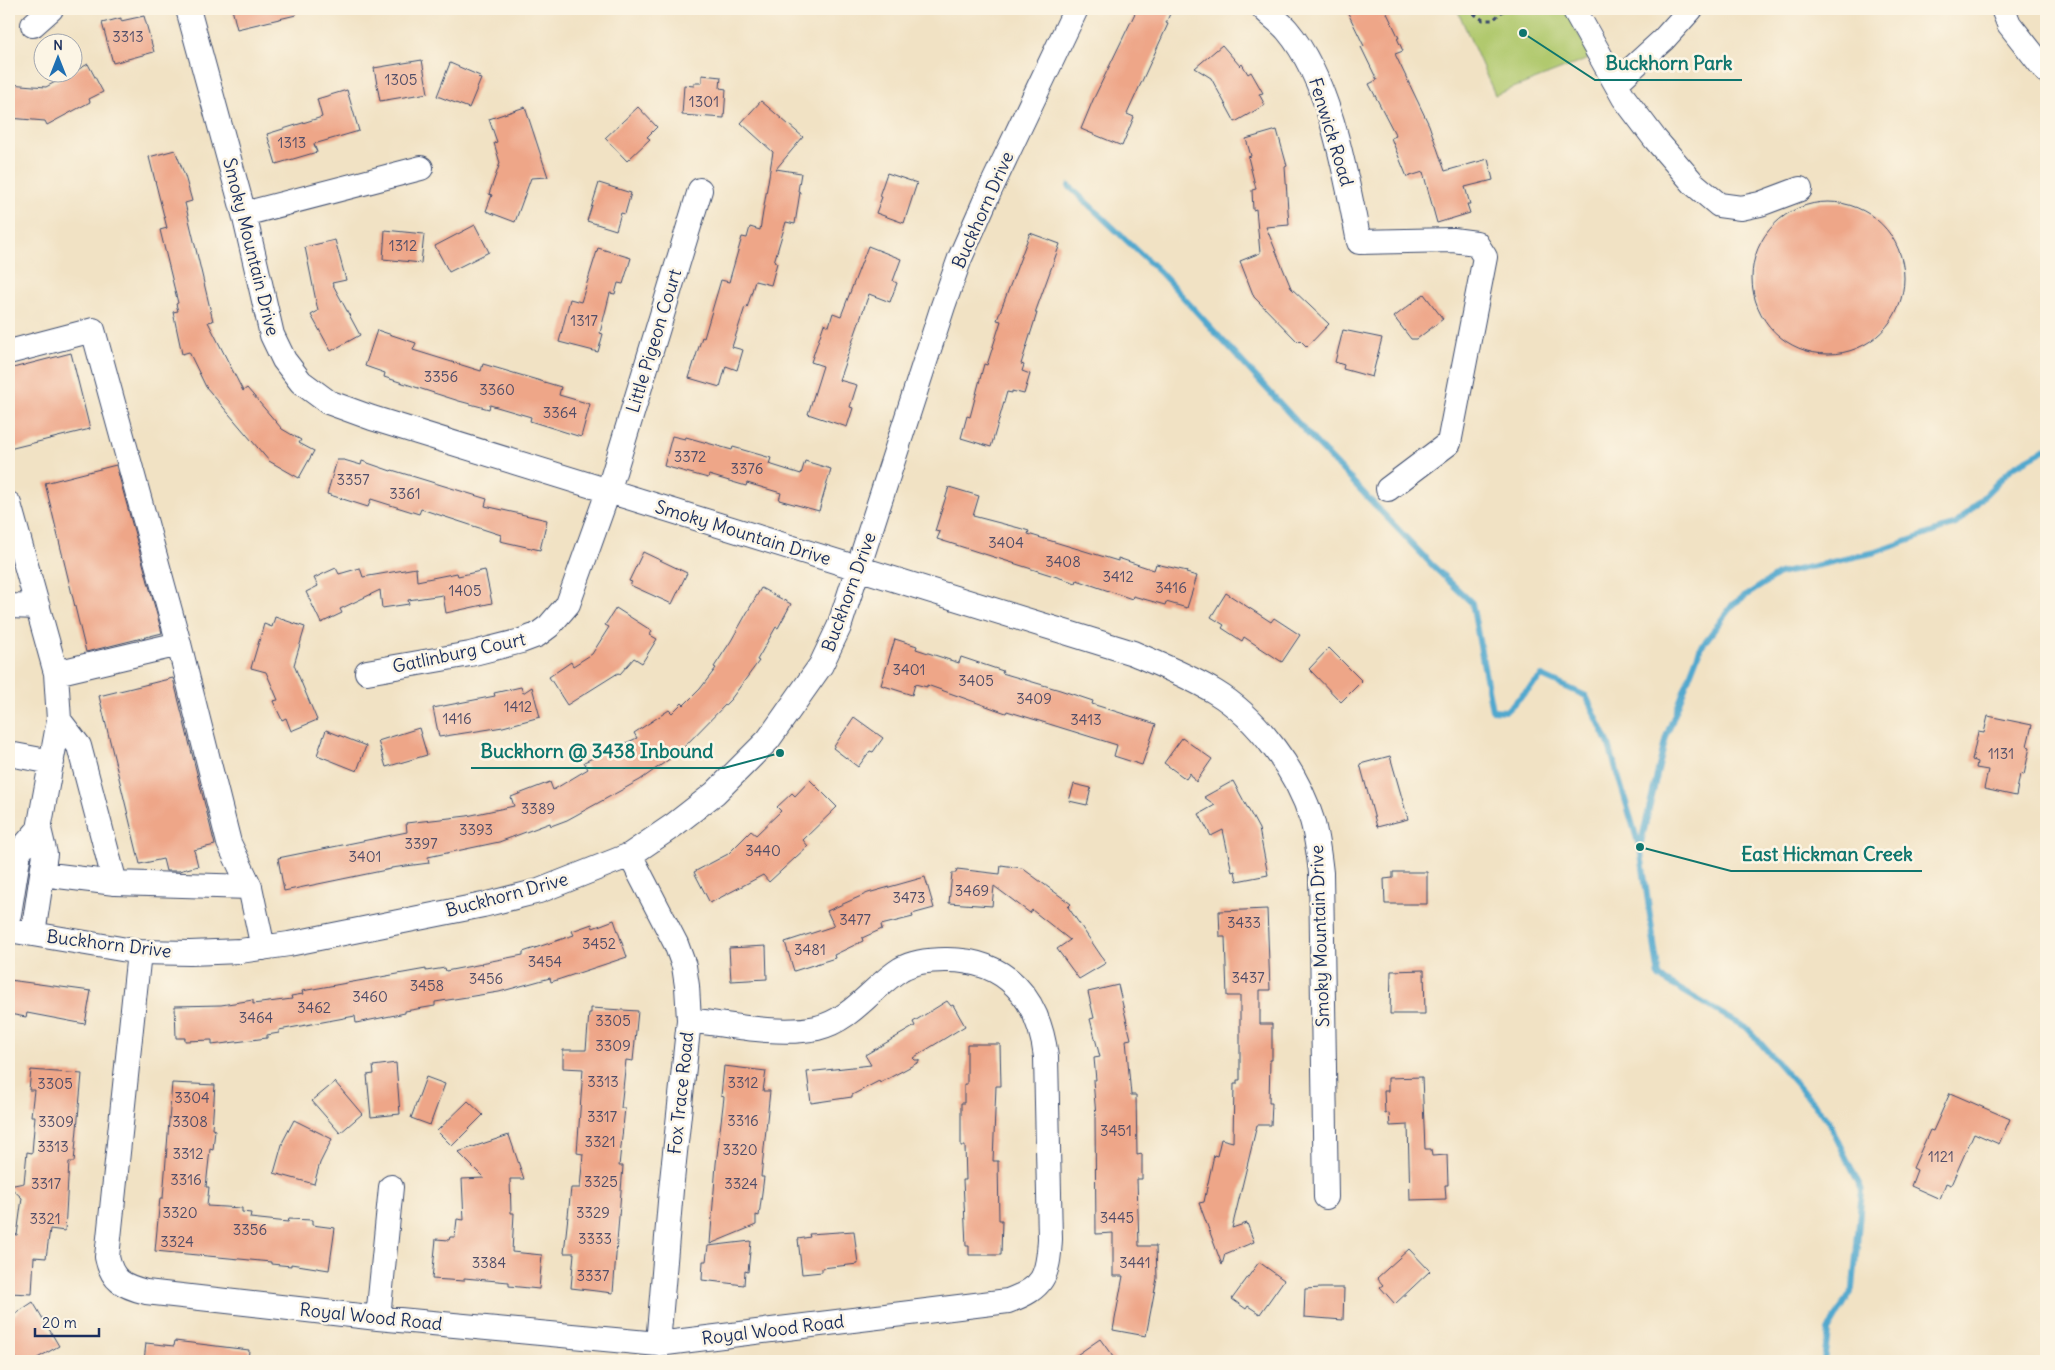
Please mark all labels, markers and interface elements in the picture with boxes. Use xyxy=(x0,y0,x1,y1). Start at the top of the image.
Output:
house number: 3313 xyxy=(112,27,144,46)
north arrow xyxy=(32,32,82,82)
text: N xyxy=(53,36,63,54)
callout: Buckhorn Park xyxy=(1595,46,1742,80)
text: Buckhorn Park xyxy=(1606,51,1733,75)
house number: 1305 xyxy=(385,70,417,89)
street label: Fenwick Road xyxy=(1304,75,1359,189)
house number: 1301 xyxy=(689,92,719,111)
house number: 1313 xyxy=(278,133,306,152)
street label: Buckhorn Drive xyxy=(946,148,1019,272)
street label: Smoky Mountain Drive xyxy=(218,156,285,338)
house number: 1312 xyxy=(389,236,417,255)
street label: Little Pigeon Court xyxy=(621,266,686,416)
house number: 1317 xyxy=(570,311,598,330)
house number: 3356 xyxy=(424,367,458,386)
house number: 3360 xyxy=(479,380,515,399)
house number: 3364 xyxy=(543,403,578,422)
house number: 3372 xyxy=(674,447,706,466)
house number: 3376 xyxy=(731,459,763,478)
house number: 3357 xyxy=(336,470,370,489)
house number: 3361 xyxy=(389,484,421,503)
street label: Smoky Mountain Drive xyxy=(652,495,834,570)
street label: Buckhorn Drive xyxy=(816,529,881,655)
house number: 3404 xyxy=(988,533,1024,552)
house number: 3408 xyxy=(1045,552,1081,571)
house number: 3412 xyxy=(1102,567,1134,586)
house number: 3416 xyxy=(1155,578,1187,597)
house number: 1405 xyxy=(448,581,482,600)
street label: Gatlinburg Court xyxy=(390,627,528,678)
house number: 3401 xyxy=(892,660,926,679)
house number: 3405 xyxy=(958,671,994,690)
house number: 3409 xyxy=(1016,689,1052,708)
house number: 1412 xyxy=(504,697,532,716)
house number: 1416 xyxy=(442,709,472,728)
house number: 3413 xyxy=(1070,710,1102,729)
callout: Buckhorn @ 3438 Inbound xyxy=(471,734,724,768)
text: Buckhorn @ 3438 Inbound xyxy=(481,739,713,763)
house number: 1131 xyxy=(1988,744,2014,763)
house number: 3389 xyxy=(521,799,555,818)
house number: 3393 xyxy=(459,820,493,839)
house number: 3397 xyxy=(404,834,438,853)
callout: East Hickman Creek xyxy=(1731,837,1922,871)
house number: 3440 xyxy=(745,841,781,860)
text: East Hickman Creek xyxy=(1741,842,1913,866)
street label: Smoky Mountain Drive xyxy=(1305,844,1334,1028)
house number: 3401 xyxy=(348,847,382,866)
street label: Buckhorn Drive xyxy=(443,867,571,922)
house number: 3469 xyxy=(955,881,989,900)
house number: 3473 xyxy=(893,888,925,907)
house number: 3477 xyxy=(839,910,871,929)
house number: 3433 xyxy=(1227,913,1261,932)
street label: Buckhorn Drive xyxy=(45,924,173,963)
house number: 3452 xyxy=(582,934,616,953)
house number: 3481 xyxy=(794,940,826,959)
house number: 3454 xyxy=(528,952,563,971)
house number: 3437 xyxy=(1231,968,1265,987)
house number: 3456 xyxy=(469,969,503,988)
house number: 3458 xyxy=(410,976,444,995)
house number: 3460 xyxy=(352,987,388,1006)
house number: 3462 xyxy=(297,998,331,1017)
house number: 3464 xyxy=(239,1008,274,1027)
house number: 3305 xyxy=(595,1011,631,1030)
street label: Fox Trace Road xyxy=(663,1030,698,1155)
house number: 3309 xyxy=(595,1036,631,1055)
house number: 3313 xyxy=(587,1072,619,1091)
house number: 3312 xyxy=(727,1073,759,1092)
house number: 3305 xyxy=(37,1074,73,1093)
house number: 3304 xyxy=(174,1088,210,1107)
house number: 3317 xyxy=(587,1107,617,1126)
house number: 3316 xyxy=(727,1111,759,1130)
house number: 3309 xyxy=(38,1112,74,1131)
house number: 3308 xyxy=(172,1112,208,1131)
house number: 3451 xyxy=(1100,1121,1132,1140)
house number: 3321 xyxy=(584,1132,616,1151)
house number: 3313 xyxy=(37,1137,69,1156)
house number: 3320 xyxy=(722,1140,758,1159)
house number: 3312 xyxy=(172,1144,204,1163)
house number: 1121 xyxy=(1928,1147,1954,1166)
house number: 3316 xyxy=(170,1170,202,1189)
house number: 3325 xyxy=(584,1172,618,1191)
house number: 3317 xyxy=(31,1174,61,1193)
house number: 3324 xyxy=(724,1174,758,1193)
house number: 3320 xyxy=(162,1203,198,1222)
house number: 3329 xyxy=(576,1203,610,1222)
house number: 3445 xyxy=(1100,1208,1134,1227)
house number: 3321 xyxy=(29,1209,61,1228)
house number: 3356 xyxy=(233,1220,267,1239)
house number: 3333 xyxy=(578,1229,612,1248)
house number: 3324 xyxy=(160,1232,194,1251)
house number: 3384 xyxy=(472,1253,507,1272)
house number: 3441 xyxy=(1119,1253,1151,1272)
house number: 3337 xyxy=(577,1266,609,1285)
street label: Royal Wood Road xyxy=(299,1298,444,1335)
scale bar xyxy=(35,1305,99,1337)
street label: Royal Wood Road xyxy=(700,1309,846,1350)
text: 20 m xyxy=(42,1313,77,1332)

